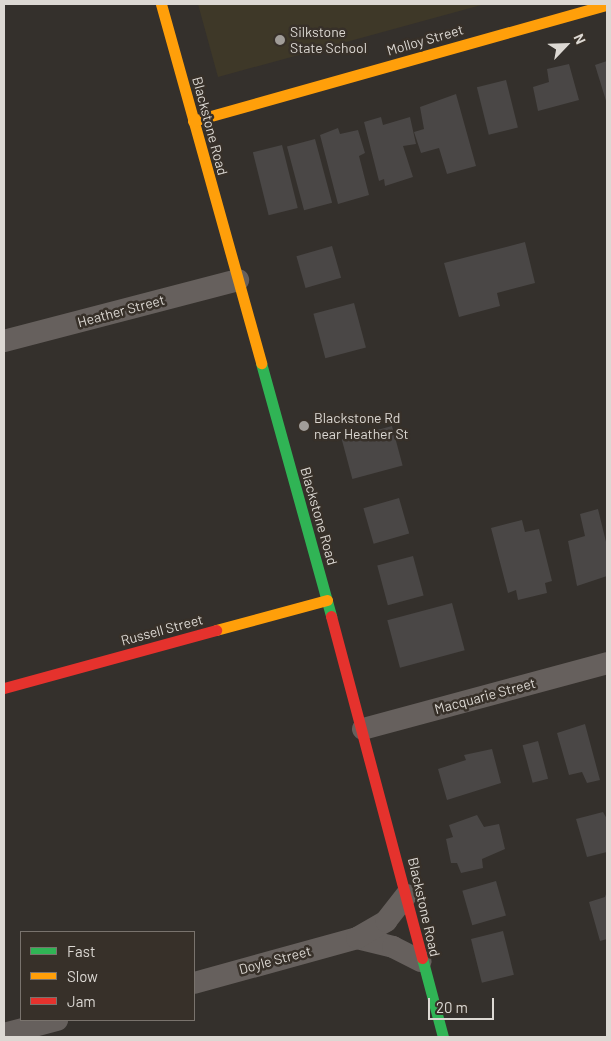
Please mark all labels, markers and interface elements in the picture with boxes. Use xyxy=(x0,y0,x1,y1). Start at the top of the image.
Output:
north arrow xyxy=(541,20,591,70)
street label: Molloy Street xyxy=(385,21,465,59)
place label: Silkstone State School xyxy=(290,24,367,56)
text: N xyxy=(571,31,590,46)
marker: Silkstone State School xyxy=(274,34,286,46)
street label: Blackstone Road xyxy=(189,75,231,177)
street label: Heather Street xyxy=(75,291,167,331)
place label: Blackstone Rd near Heather St xyxy=(314,410,409,442)
marker: Blackstone Rd near Heather St xyxy=(298,420,310,432)
street label: Blackstone Road xyxy=(297,465,341,567)
street label: Russell Street xyxy=(119,611,205,649)
street label: Macquarie Street xyxy=(433,674,537,718)
street label: Blackstone Road xyxy=(404,856,444,958)
legend xyxy=(20,931,195,1021)
text: Fast xyxy=(67,942,95,960)
street label: Doyle Street xyxy=(237,942,313,978)
text: Slow xyxy=(67,967,98,985)
scale bar xyxy=(431,988,497,1020)
text: Jam xyxy=(67,992,96,1010)
text: 20 m xyxy=(436,998,468,1016)

